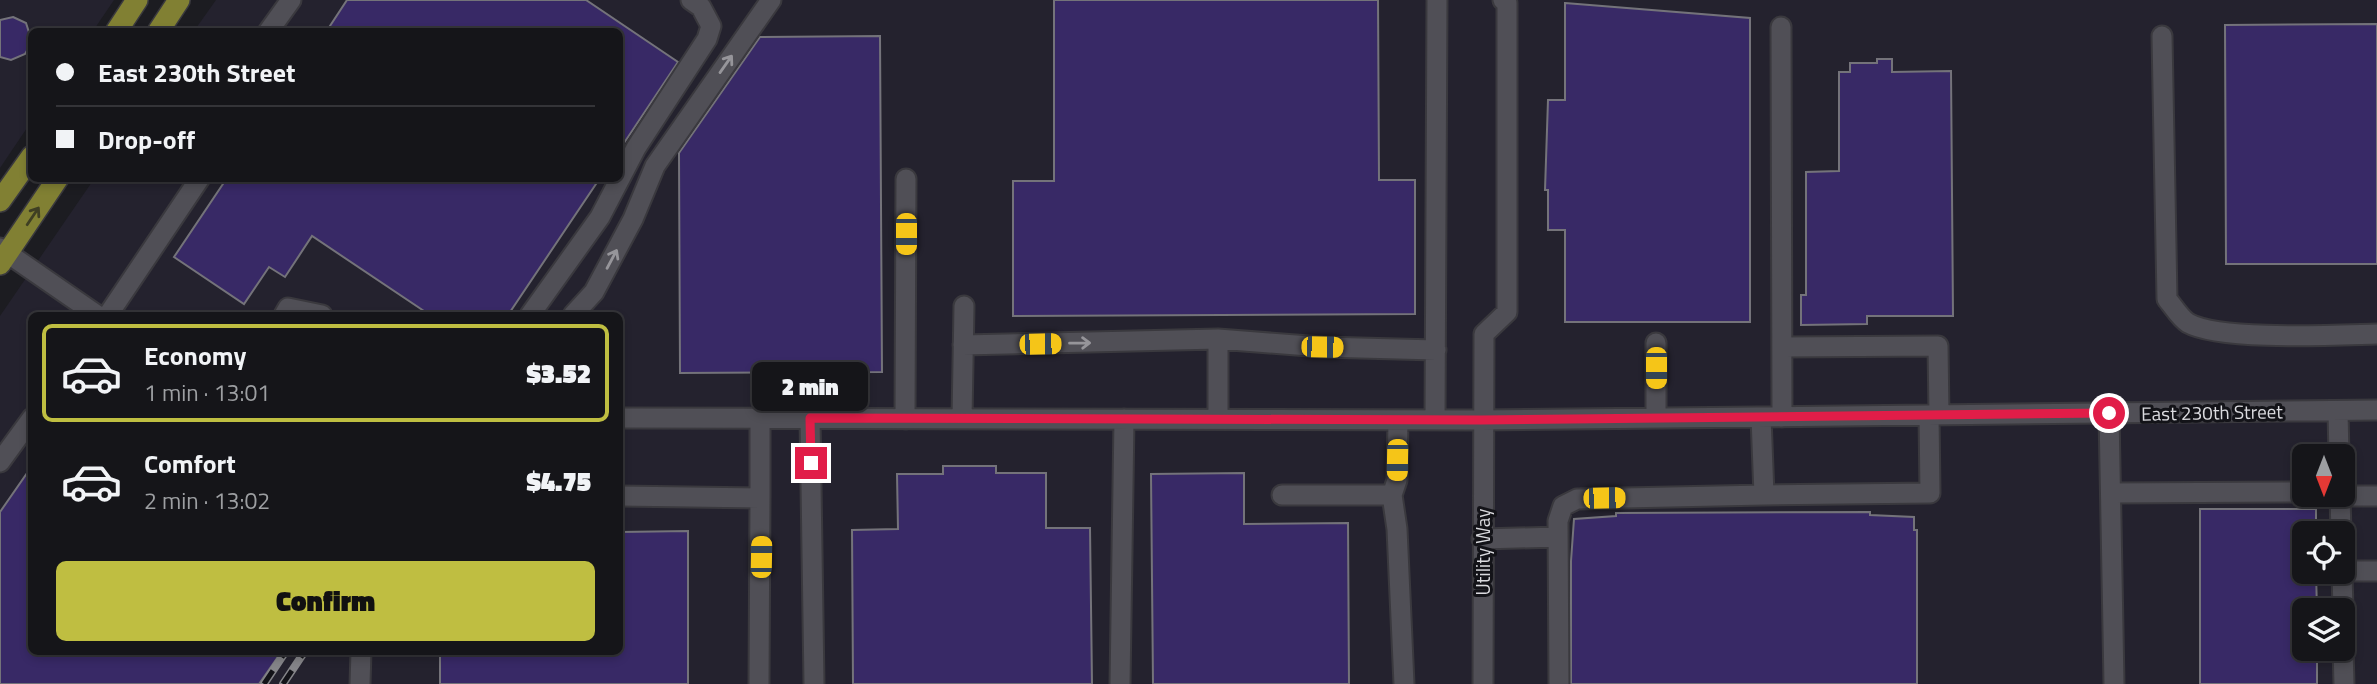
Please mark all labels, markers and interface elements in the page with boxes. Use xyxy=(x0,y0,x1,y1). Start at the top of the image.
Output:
text: East 230th Street xyxy=(98,53,296,92)
one-way arrow xyxy=(719,54,733,74)
text: Drop-off xyxy=(98,120,195,159)
one-way arrow xyxy=(26,206,40,226)
car xyxy=(896,213,917,255)
one-way arrow xyxy=(605,249,619,270)
car xyxy=(1019,333,1062,355)
text: Economy xyxy=(144,336,246,375)
one-way arrow xyxy=(1069,336,1092,349)
car xyxy=(1301,336,1344,358)
icon: car xyxy=(60,342,123,405)
car xyxy=(1646,347,1667,389)
text: $3.52 xyxy=(526,354,591,393)
callout: 2 min xyxy=(753,362,869,410)
text: 2 min xyxy=(781,369,839,404)
text: 1 min · 13:01 xyxy=(144,375,270,410)
street label: East 230th Street xyxy=(2141,396,2283,428)
route start xyxy=(2093,397,2125,429)
car xyxy=(1387,439,1408,481)
text: Comfort xyxy=(144,444,236,483)
north arrow xyxy=(2292,444,2356,508)
map controls xyxy=(2292,444,2355,661)
route end xyxy=(795,447,827,479)
icon: car xyxy=(60,450,123,513)
text: $4.75 xyxy=(526,462,591,501)
text: 2 min · 13:02 xyxy=(144,483,270,518)
car xyxy=(1583,487,1626,509)
street label: Utility Way xyxy=(1468,509,1497,595)
button: locate xyxy=(2292,521,2355,584)
car xyxy=(751,536,772,578)
button: Confirm xyxy=(56,561,595,641)
button: layers xyxy=(2292,598,2355,661)

